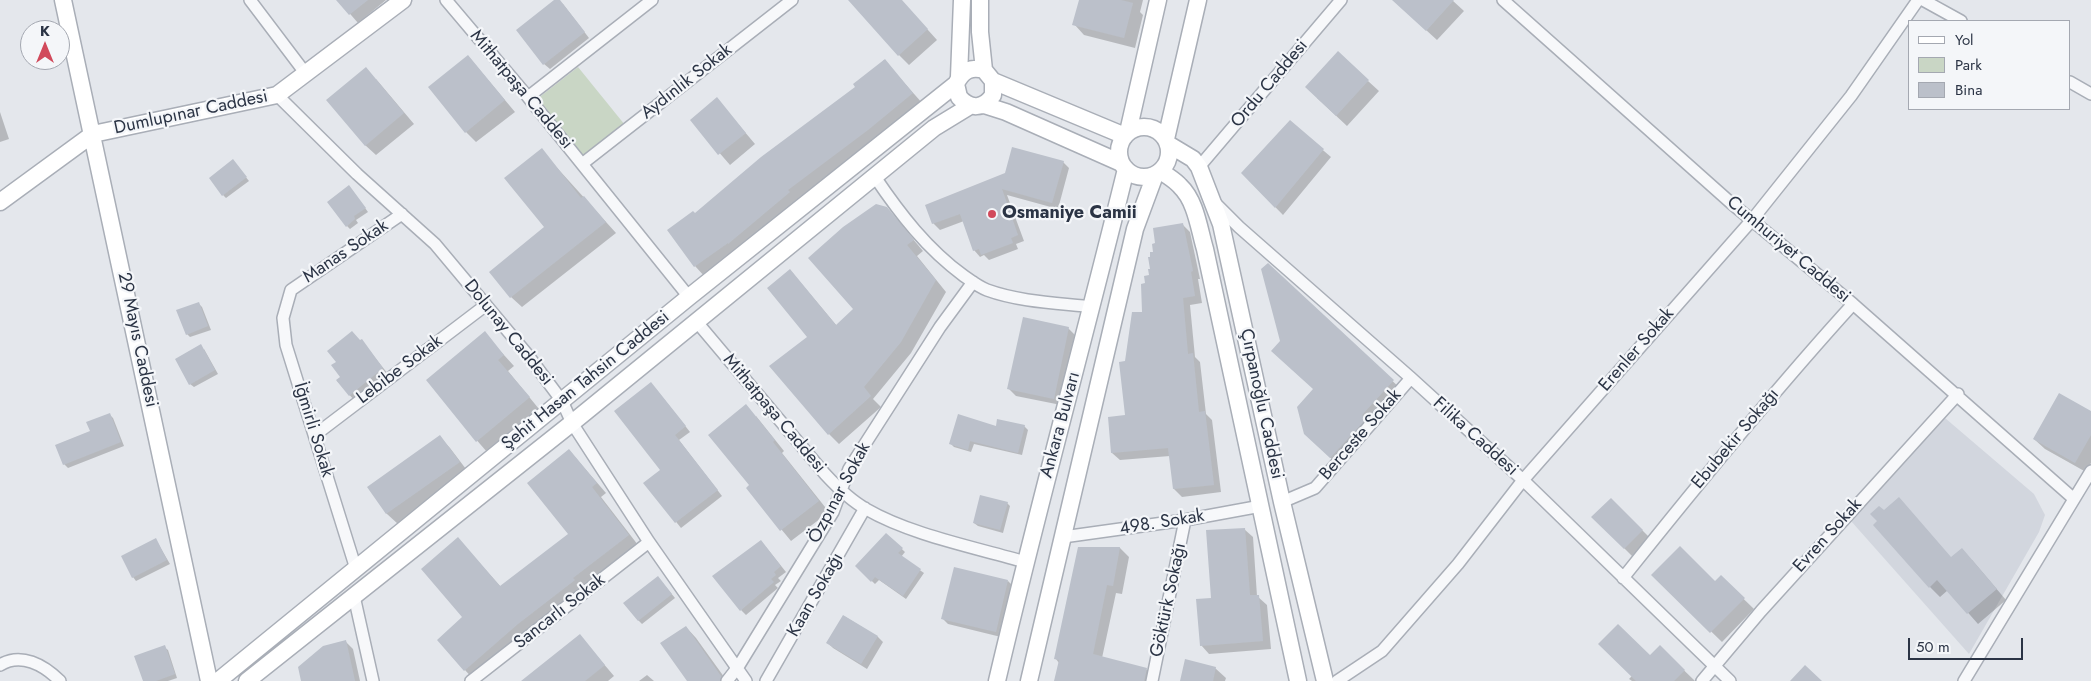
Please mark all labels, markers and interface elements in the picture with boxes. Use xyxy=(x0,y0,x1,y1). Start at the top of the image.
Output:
north arrow xyxy=(20,20,70,70)
legend xyxy=(1908,20,2071,110)
text: K xyxy=(40,21,50,41)
street label: Mithatpaşa Caddesi xyxy=(465,26,577,154)
text: Yol xyxy=(1955,29,1974,51)
street label: Ordu Caddesi xyxy=(1227,36,1313,132)
street label: Aydınlık Sokak xyxy=(637,40,737,124)
text: Park xyxy=(1955,54,1982,76)
text: Bina xyxy=(1955,79,1982,101)
street label: Dumlupınar Caddesi xyxy=(112,86,270,140)
street label: Cumhuriyet Caddesi xyxy=(1722,192,1854,308)
place label: Osmaniye Camii xyxy=(1002,203,1137,225)
marker: Osmaniye Camii xyxy=(986,208,998,220)
street label: Manas Sokak xyxy=(299,216,393,288)
street label: 29 Mayıs Caddesi xyxy=(112,271,162,409)
street label: Dolunay Caddesi xyxy=(459,276,557,390)
street label: Erenler Sokak xyxy=(1595,304,1679,396)
street label: Şehit Hasan Tahsin Caddesi xyxy=(498,307,674,455)
street label: Çırpanoğlu Caddesi xyxy=(1234,327,1288,481)
street label: Lebibe Sokak xyxy=(353,331,447,409)
street label: Mithatpaşa Caddesi xyxy=(718,350,830,478)
street label: Ankara Bulvarı xyxy=(1036,369,1086,481)
street label: İğmirli Sokak xyxy=(288,380,338,480)
street label: Ebubekir Sokağı xyxy=(1688,384,1784,494)
street label: Berceste Sokak xyxy=(1316,385,1406,485)
street label: Filika Caddesi xyxy=(1428,393,1522,481)
street label: Özpınar Sokak xyxy=(804,439,876,547)
street label: Evren Sokak xyxy=(1789,495,1867,577)
street label: 498. Sokak xyxy=(1118,506,1206,540)
street label: Göktürk Sokağı xyxy=(1146,541,1192,659)
street label: Kaan Sokağı xyxy=(783,549,849,641)
street label: Sancarlı Sokak xyxy=(510,570,610,654)
scale bar xyxy=(1911,628,2026,660)
text: 50 m xyxy=(1916,636,1950,658)

